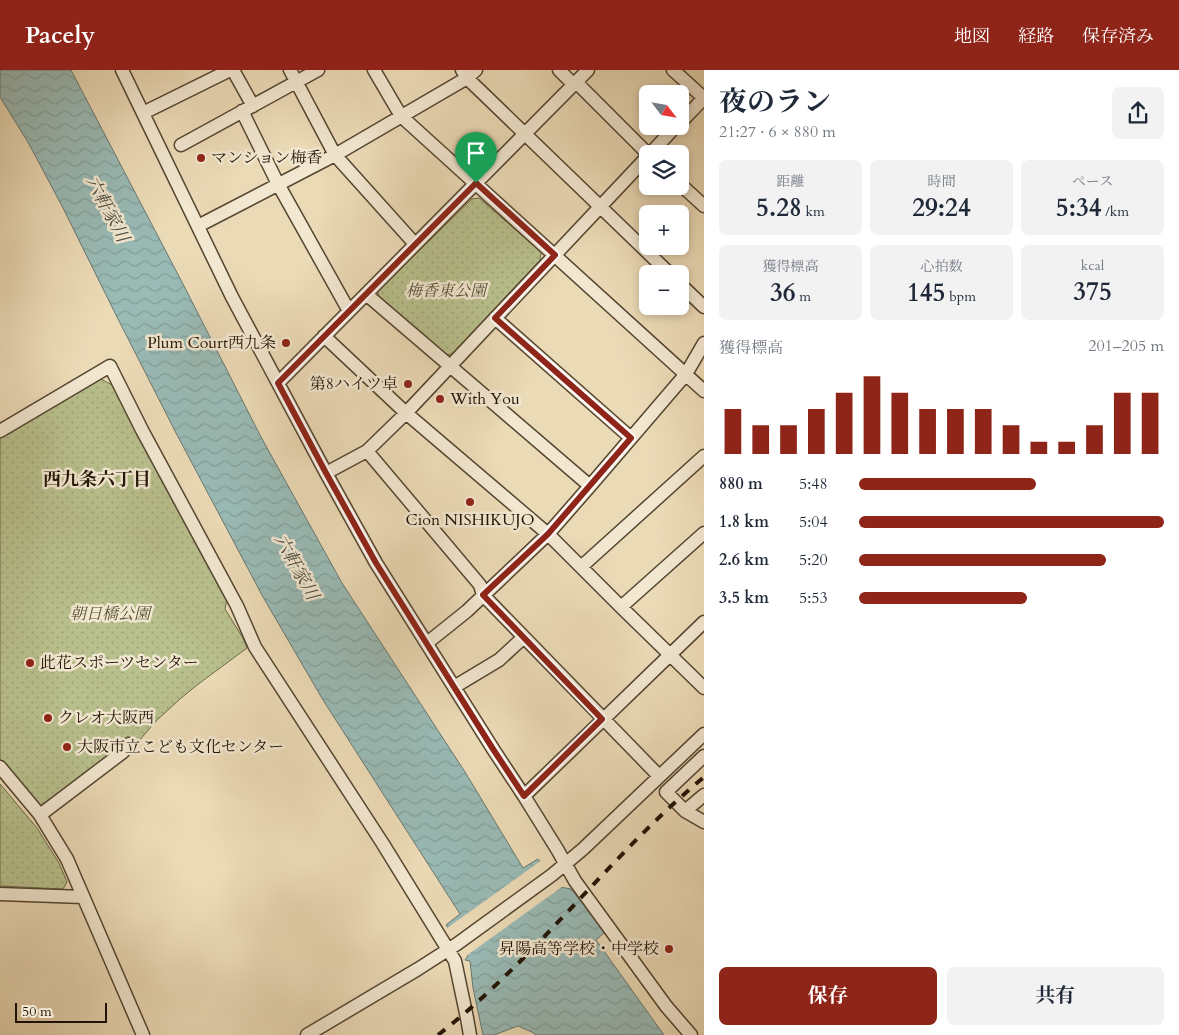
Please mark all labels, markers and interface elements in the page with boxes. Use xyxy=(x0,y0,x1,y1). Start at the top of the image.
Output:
text: Pacely xyxy=(25,19,95,52)
text: 地図 xyxy=(954,24,990,49)
text: 経路 xyxy=(1018,24,1054,49)
text: 保存済み xyxy=(1082,24,1154,49)
text: 夜のラン xyxy=(719,83,831,121)
north arrow xyxy=(639,85,689,135)
map controls xyxy=(639,85,689,315)
button: share xyxy=(1112,87,1164,139)
text: 21:27 · 6 × 880 m xyxy=(719,121,836,143)
pin xyxy=(455,132,497,183)
icon: arrive xyxy=(462,139,490,167)
button: layers xyxy=(639,145,689,195)
place label: マンション梅香 xyxy=(211,147,322,169)
marker: マンション梅香 xyxy=(195,152,207,164)
water label: 六軒家川 xyxy=(79,171,136,248)
text: 距離 xyxy=(777,172,805,191)
text: 時間 xyxy=(928,172,956,191)
text: ペース xyxy=(1072,172,1113,191)
text: 5.28 xyxy=(756,191,802,225)
text: 29:24 xyxy=(912,191,971,225)
text: 5:34 xyxy=(1056,191,1102,225)
text: km xyxy=(802,202,825,221)
text: /km xyxy=(1102,202,1129,221)
button: + xyxy=(639,205,689,255)
text: kcal xyxy=(1081,256,1104,275)
text: 獲得標高 xyxy=(763,257,819,276)
text: 心拍数 xyxy=(921,257,963,276)
button: − xyxy=(639,265,689,315)
text: 375 xyxy=(1073,275,1112,309)
text: 36 xyxy=(770,276,796,310)
text: 145 xyxy=(907,276,945,310)
park label: 梅香東公園 xyxy=(406,280,489,302)
text: m xyxy=(796,287,811,306)
text: bpm xyxy=(945,287,976,306)
place label: Plum Court西九条 xyxy=(147,332,276,354)
text: 201–205 m xyxy=(1088,335,1164,357)
marker: Plum Court西九条 xyxy=(280,337,292,349)
text: 獲得標高 xyxy=(719,337,783,359)
place label: 第8ハイツ卓 xyxy=(310,373,398,395)
marker: 第8ハイツ卓 xyxy=(402,378,414,390)
place label: With You xyxy=(449,388,520,410)
marker: With You xyxy=(434,393,446,405)
district label: 西九条六丁目 xyxy=(43,467,151,492)
text: 880 m xyxy=(719,473,763,495)
text: 5:48 xyxy=(799,473,828,495)
marker: Cion NISHIKUJO xyxy=(464,496,476,508)
place label: Cion NISHIKUJO xyxy=(406,509,534,531)
text: 1.8 km xyxy=(719,511,769,533)
text: 5:04 xyxy=(799,511,828,533)
water label: 六軒家川 xyxy=(268,529,325,606)
text: 2.6 km xyxy=(719,549,769,571)
text: 5:20 xyxy=(799,549,828,571)
text: 3.5 km xyxy=(719,587,769,609)
text: 5:53 xyxy=(799,587,828,609)
park label: 朝日橋公園 xyxy=(70,603,153,625)
place label: 此花スポーツセンター xyxy=(40,652,199,674)
marker: 此花スポーツセンター xyxy=(24,657,36,669)
place label: クレオ大阪西 xyxy=(58,707,154,729)
marker: クレオ大阪西 xyxy=(42,712,54,724)
place label: 大阪市立こども文化センター xyxy=(77,736,284,758)
marker: 大阪市立こども文化センター xyxy=(61,741,73,753)
place label: 昇陽高等学校・中学校 xyxy=(499,938,659,960)
marker: 昇陽高等学校・中学校 xyxy=(663,943,675,955)
button: 保存 xyxy=(719,967,937,1025)
button: 共有 xyxy=(947,967,1164,1025)
scale bar xyxy=(15,1000,108,1023)
text: 50 m xyxy=(22,1002,52,1021)

